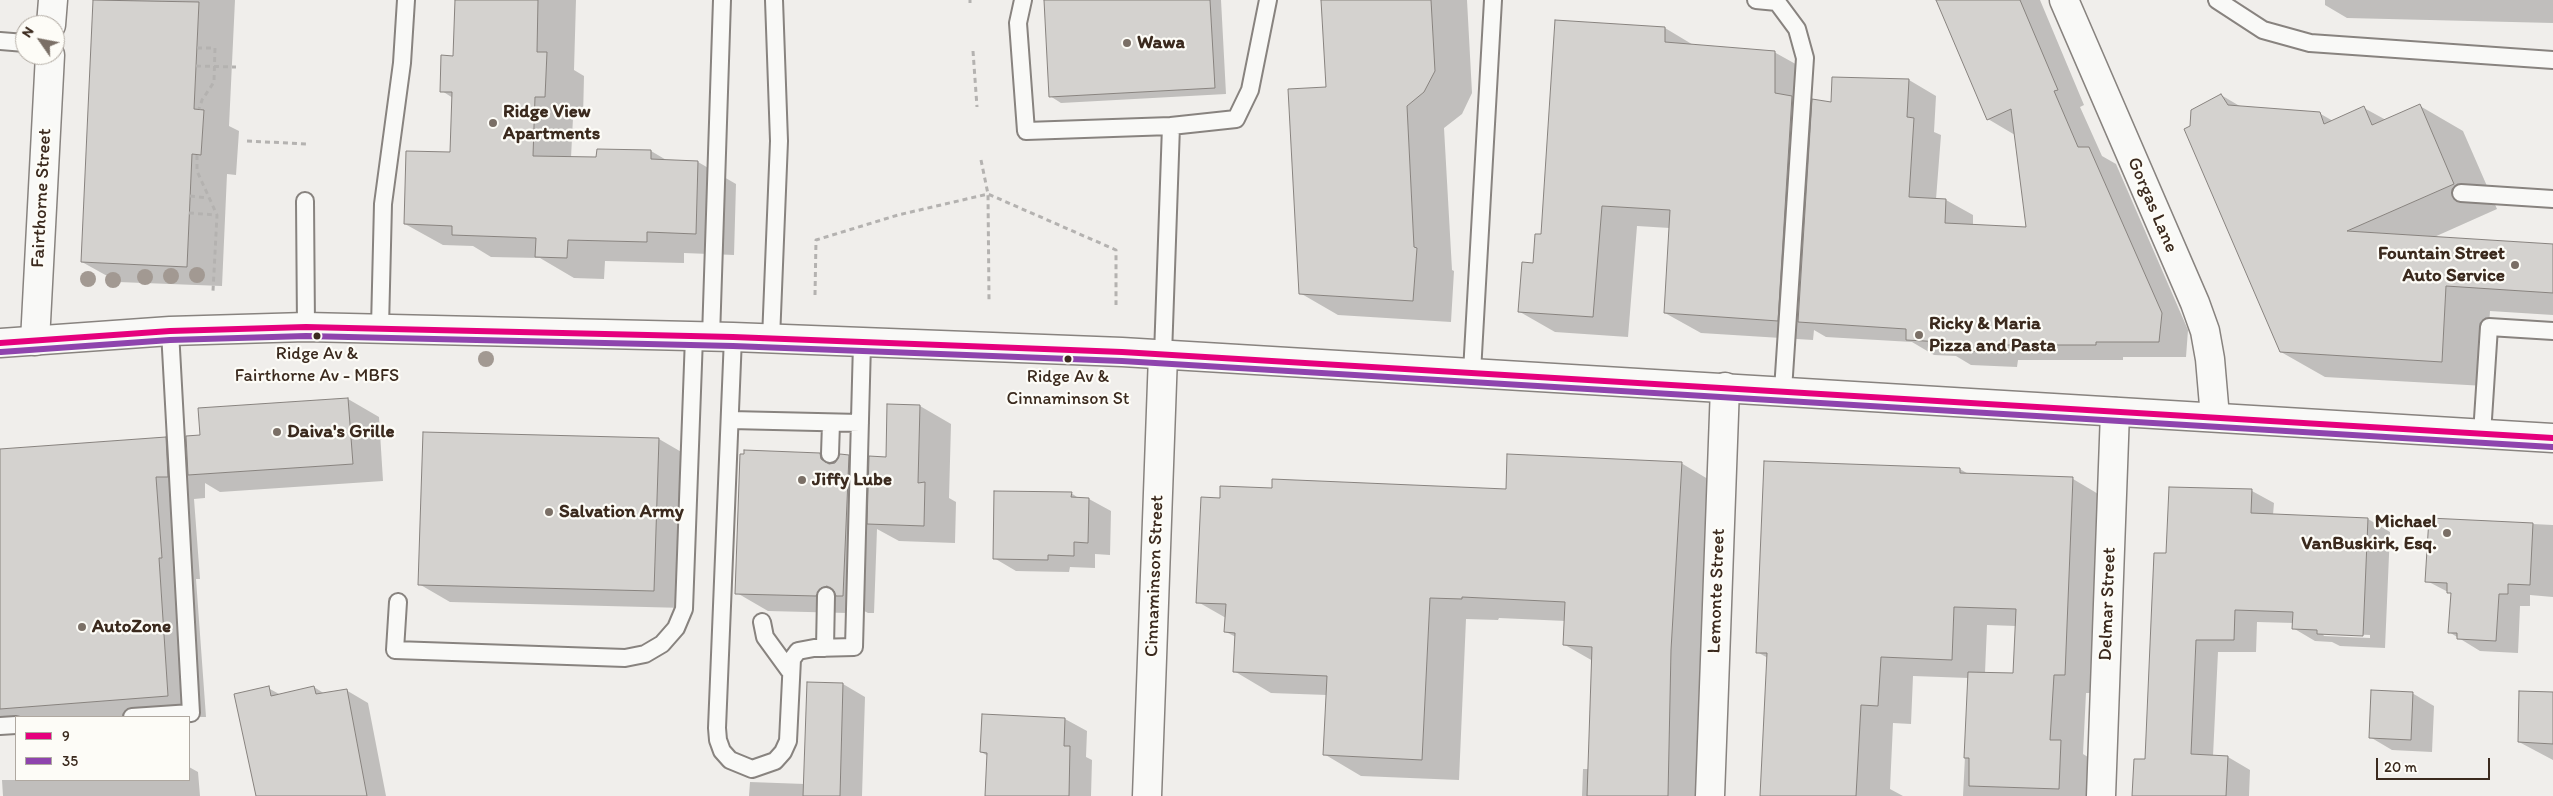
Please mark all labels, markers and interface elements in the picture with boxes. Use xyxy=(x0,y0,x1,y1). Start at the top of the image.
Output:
north arrow xyxy=(15,15,65,65)
text: N xyxy=(18,24,38,41)
place label: Wawa xyxy=(1137,32,1185,54)
marker: Wawa xyxy=(1121,37,1133,49)
place label: Ridge View Apartments xyxy=(503,101,600,145)
marker: Ridge View Apartments xyxy=(487,117,499,129)
street label: Fairthorne Street xyxy=(27,128,57,268)
street label: Gorgas Lane xyxy=(2122,154,2182,256)
place label: Fountain Street Auto Service xyxy=(2378,243,2505,287)
marker: Fountain Street Auto Service xyxy=(2509,259,2521,271)
place label: Ricky & Maria Pizza and Pasta xyxy=(1929,313,2056,357)
marker: Ricky & Maria Pizza and Pasta xyxy=(1913,329,1925,341)
marker: Ridge Av & Fairthorne Av - MBFS xyxy=(312,331,322,341)
place label: Ridge Av & Fairthorne Av - MBFS xyxy=(235,343,399,386)
marker: Ridge Av & Cinnaminson St xyxy=(1063,354,1073,364)
place label: Ridge Av & Cinnaminson St xyxy=(1006,366,1130,408)
place label: Daiva's Grille xyxy=(287,421,395,443)
marker: Daiva's Grille xyxy=(271,426,283,438)
place label: Jiffy Lube xyxy=(812,469,892,491)
marker: Jiffy Lube xyxy=(796,474,808,486)
street label: Cinnaminson Street xyxy=(1141,495,1169,657)
place label: Salvation Army xyxy=(559,501,684,523)
marker: Salvation Army xyxy=(543,506,555,518)
place label: Michael VanBuskirk, Esq. xyxy=(2301,511,2437,555)
marker: Michael VanBuskirk, Esq. xyxy=(2441,527,2453,539)
street label: Lemonte Street xyxy=(1703,528,1731,654)
street label: Delmar Street xyxy=(2095,547,2121,661)
place label: AutoZone xyxy=(92,616,171,638)
marker: AutoZone xyxy=(76,621,88,633)
legend xyxy=(15,716,190,781)
text: 9 xyxy=(62,727,70,745)
scale bar xyxy=(2378,748,2492,780)
text: 35 xyxy=(62,752,78,770)
text: 20 m xyxy=(2384,758,2417,776)

